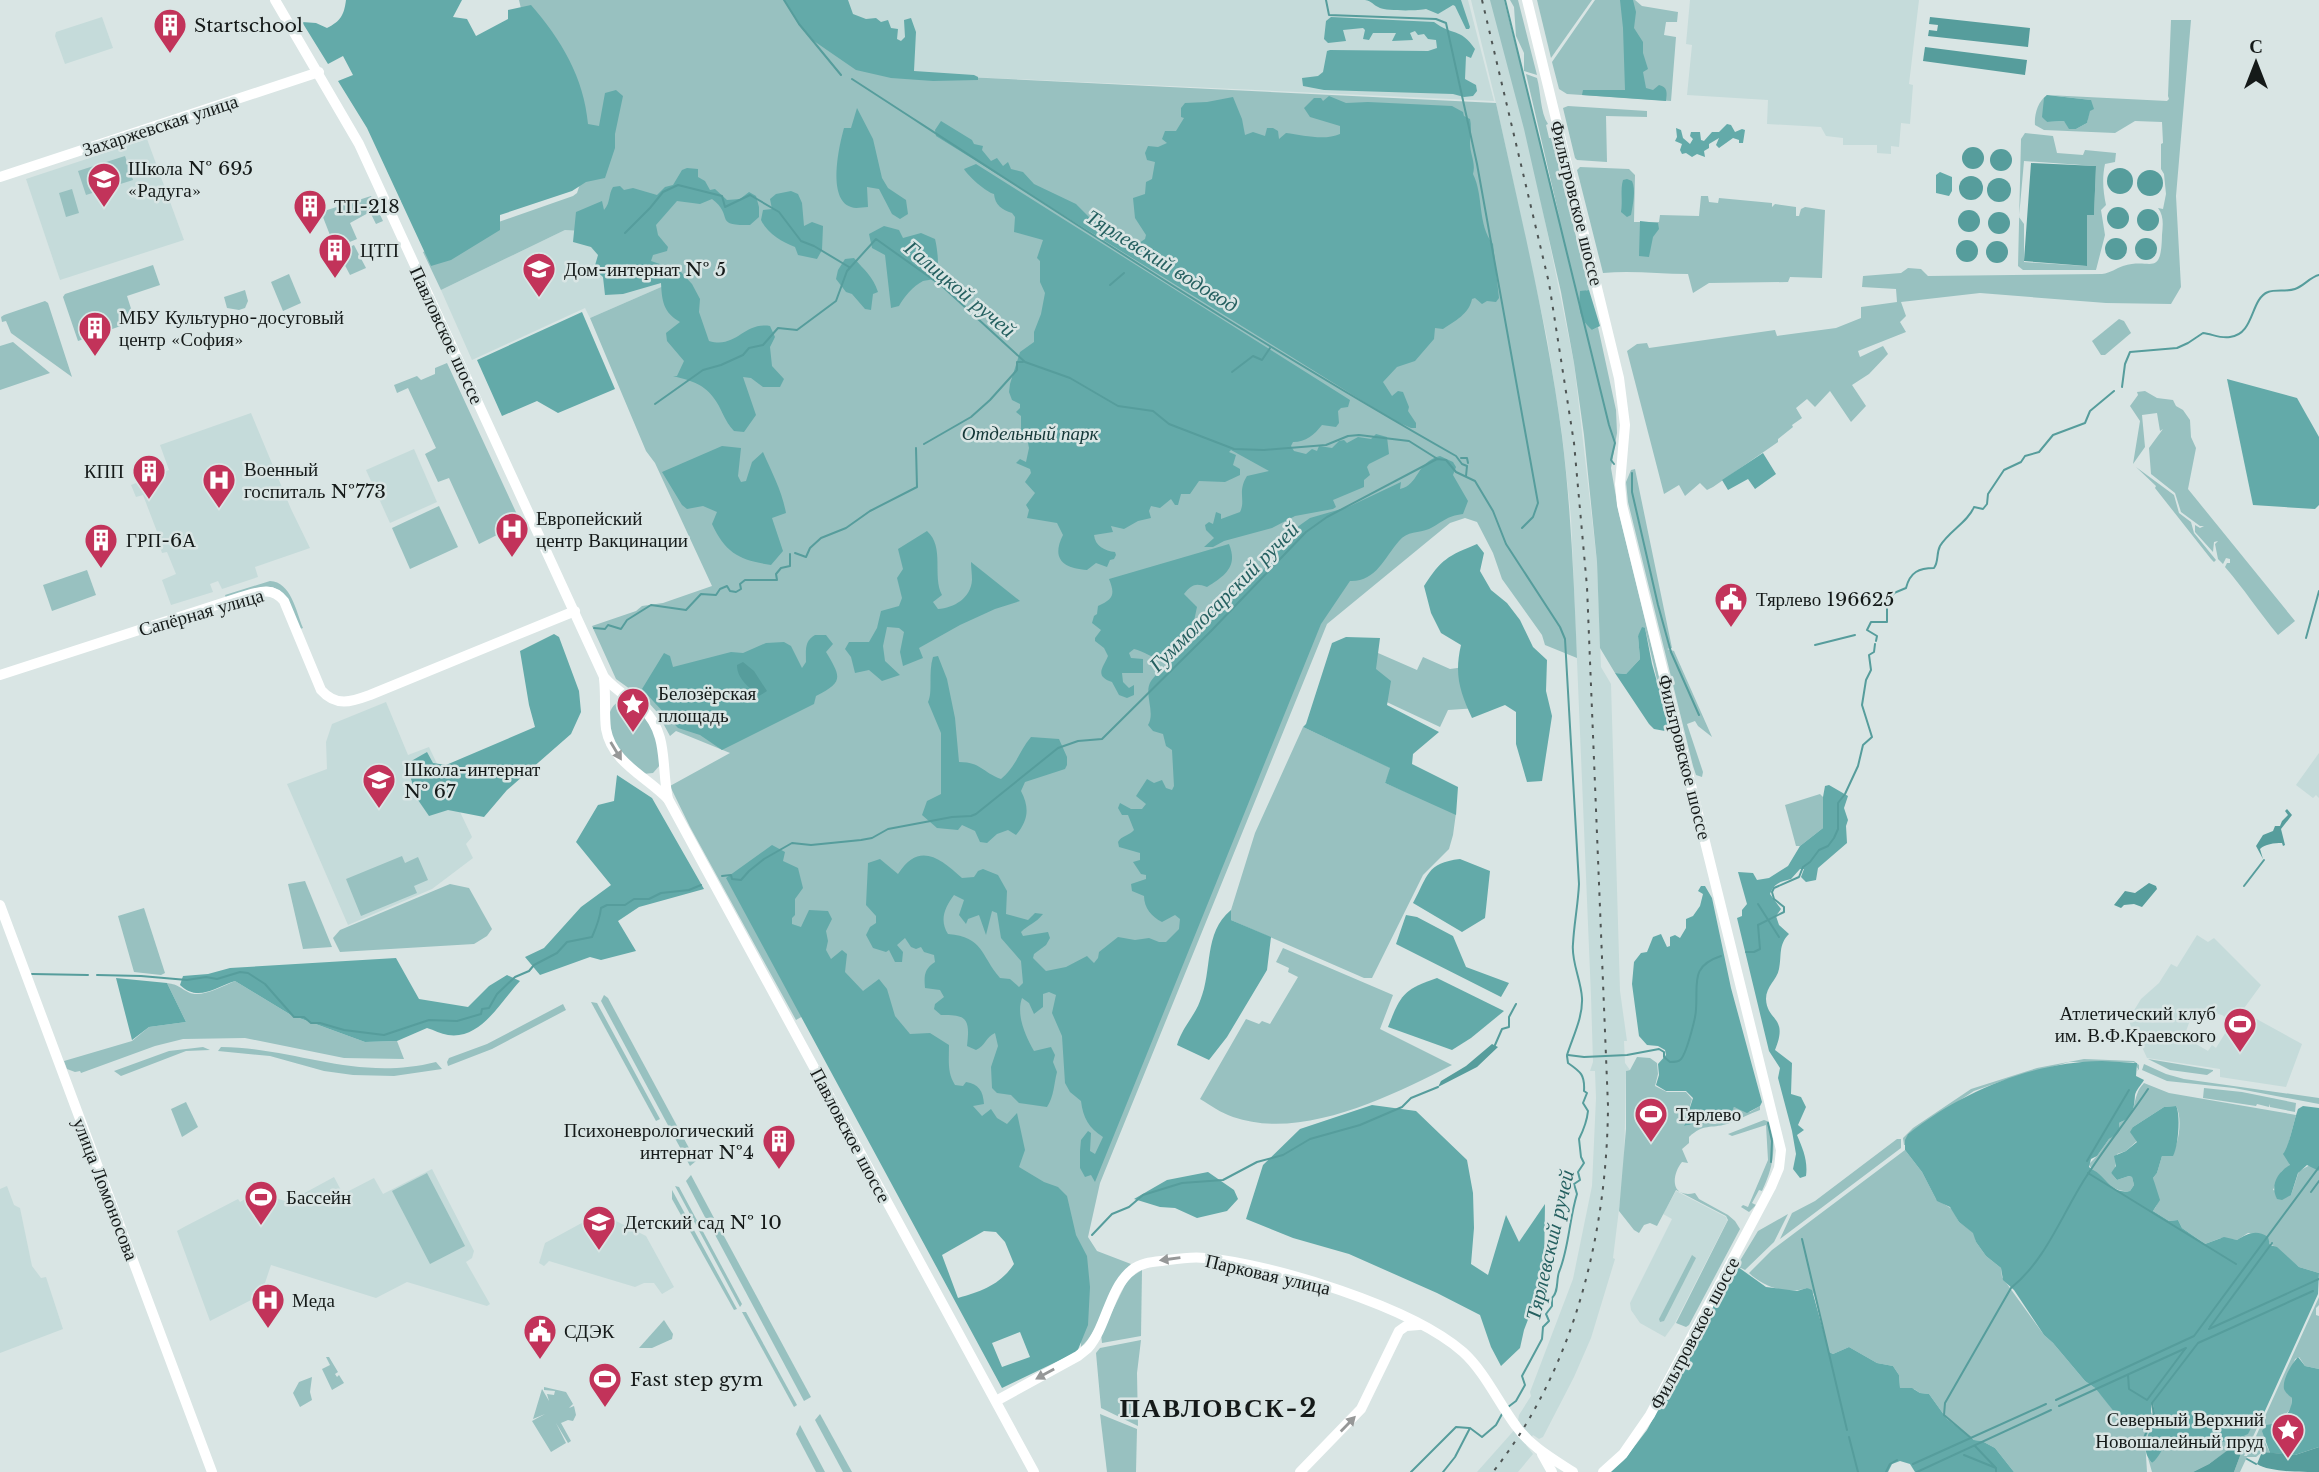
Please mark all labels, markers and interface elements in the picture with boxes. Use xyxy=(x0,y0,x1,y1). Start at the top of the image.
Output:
building icon: Startschool xyxy=(151,6,189,55)
place label: Startschool xyxy=(194,14,303,37)
north arrow xyxy=(2221,28,2291,98)
text: С xyxy=(2249,35,2263,58)
street label: Захаржевская улица xyxy=(79,89,241,161)
street label: Фильтровское шоссе xyxy=(1545,118,1608,288)
place label: Школа № 695 «Радуга» xyxy=(128,157,253,202)
school or university icon: Школа № 695 «Радуга» xyxy=(85,160,123,209)
building icon: ТП-218 xyxy=(291,187,329,236)
place label: ТП-218 xyxy=(334,195,400,218)
water label: Тярлевский водовод xyxy=(1081,204,1243,318)
building icon: ЦТП xyxy=(316,231,354,280)
water label: Галицкой ручей xyxy=(898,234,1021,343)
place label: ЦТП xyxy=(360,239,399,262)
school or university icon: Дом-интернат № 5 xyxy=(520,250,558,299)
place label: Дом-интернат № 5 xyxy=(564,258,726,281)
street label: Павловское шоссе xyxy=(405,263,488,408)
place label: МБУ Культурно-досуговый центр «София» xyxy=(119,306,344,351)
building icon: МБУ Культурно-досуговый центр «София» xyxy=(76,309,114,358)
park label: Отдельный парк xyxy=(962,422,1099,445)
building icon: КПП xyxy=(130,452,168,501)
place label: Военный госпиталь №773 xyxy=(244,458,386,503)
place label: КПП xyxy=(84,460,124,483)
hospital icon: Военный госпиталь №773 xyxy=(200,461,238,510)
place label: Европейский центр Вакцинации xyxy=(536,507,688,552)
hospital icon: Европейский центр Вакцинации xyxy=(493,510,531,559)
water label: Гуммолосарский ручей xyxy=(1143,516,1305,678)
building icon: ГРП-6А xyxy=(82,521,120,570)
place label: ГРП-6А xyxy=(126,529,196,552)
public building icon: Тярлево 196625 xyxy=(1712,580,1750,629)
street label: Сапёрная улица xyxy=(136,584,267,641)
place label: Тярлево 196625 xyxy=(1756,588,1894,611)
street label: Фильтровское шоссе xyxy=(1653,672,1716,842)
place label: Белозёрская площадь xyxy=(658,682,757,727)
place icon: Белозёрская площадь xyxy=(614,685,652,734)
one-way arrow xyxy=(609,741,622,760)
place label: Школа-интернат № 67 xyxy=(404,758,541,803)
school or university icon: Школа-интернат № 67 xyxy=(360,761,398,810)
place label: Атлетический клуб им. В.Ф.Краевского xyxy=(2055,1002,2216,1047)
sports icon: Атлетический клуб им. В.Ф.Краевского xyxy=(2221,1005,2259,1054)
street label: Павловское шоссе xyxy=(805,1064,896,1206)
sports icon: Тярлево xyxy=(1632,1095,1670,1144)
place label: Тярлево xyxy=(1676,1103,1741,1126)
street label: улица Ломоносова xyxy=(68,1115,143,1264)
place label: Психоневрологический интернат №4 xyxy=(564,1119,754,1164)
building icon: Психоневрологический интернат №4 xyxy=(760,1122,798,1171)
water label: Тярлевский ручей xyxy=(1520,1167,1580,1323)
sports icon: Бассейн xyxy=(242,1178,280,1227)
place label: Бассейн xyxy=(286,1186,351,1209)
school or university icon: Детский сад № 10 xyxy=(580,1203,618,1252)
place label: Детский сад № 10 xyxy=(624,1211,782,1234)
street label: Парковая улица xyxy=(1203,1249,1333,1300)
street label: Фильтровское шоссе xyxy=(1645,1253,1744,1413)
one-way arrow xyxy=(1159,1254,1181,1265)
hospital icon: Меда xyxy=(249,1281,287,1330)
place label: Меда xyxy=(292,1289,335,1312)
public building icon: СДЭК xyxy=(521,1312,559,1361)
place label: СДЭК xyxy=(564,1320,615,1343)
sports icon: Fast step gym xyxy=(586,1360,624,1409)
place label: Fast step gym xyxy=(630,1368,763,1391)
one-way arrow xyxy=(1035,1368,1055,1380)
district label: ПАВЛОВСК-2 xyxy=(1120,1392,1318,1424)
place label: Северный Верхний Новошалейный пруд xyxy=(2095,1408,2264,1453)
place icon: Северный Верхний Новошалейный пруд xyxy=(2269,1411,2307,1460)
one-way arrow xyxy=(1340,1415,1357,1432)

